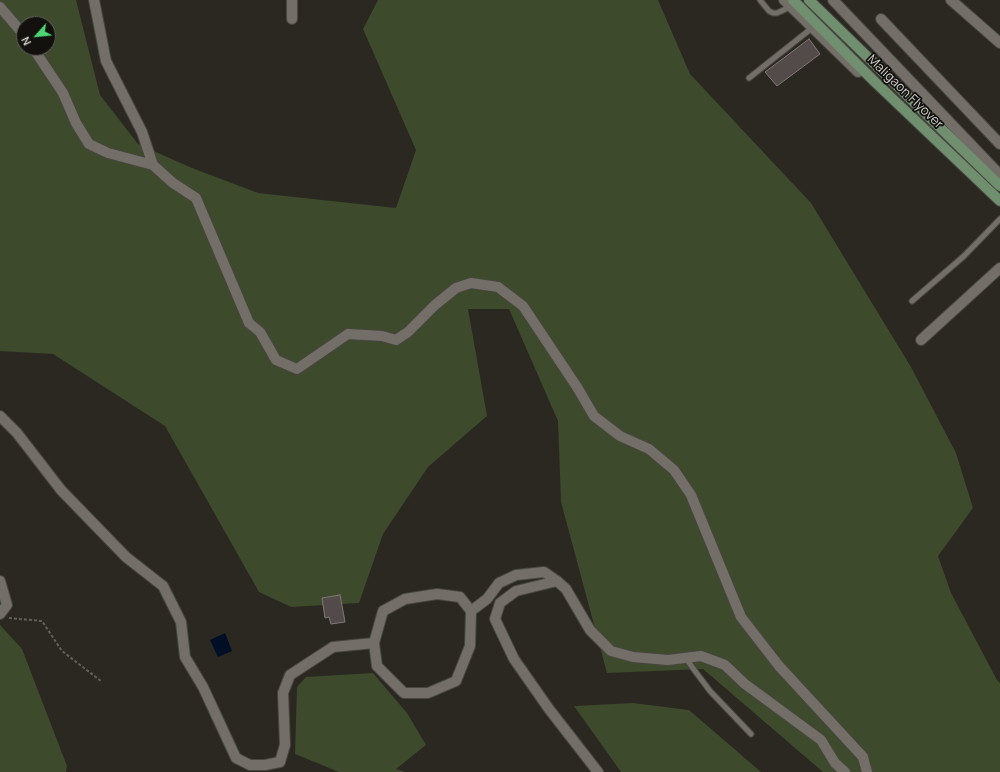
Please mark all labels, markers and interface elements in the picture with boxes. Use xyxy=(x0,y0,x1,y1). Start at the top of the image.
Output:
north arrow xyxy=(16,16,56,56)
text: N xyxy=(17,34,34,48)
street label: Maligaon Flyover xyxy=(864,52,946,132)

